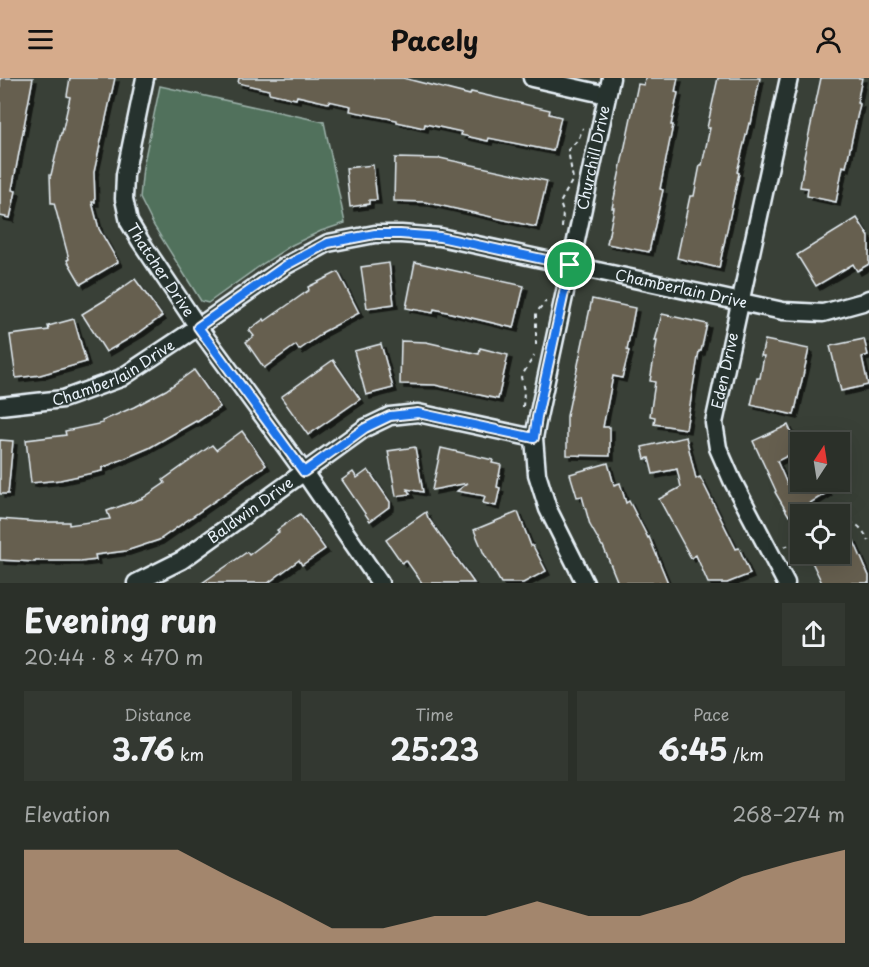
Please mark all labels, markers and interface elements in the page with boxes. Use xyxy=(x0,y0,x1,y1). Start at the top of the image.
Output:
text: Pacely xyxy=(390,19,479,60)
icon: menu xyxy=(24,23,57,56)
icon: person xyxy=(812,23,845,56)
street label: Churchill Drive xyxy=(570,103,615,212)
street label: Thatcher Drive xyxy=(122,218,201,321)
pin xyxy=(544,239,595,290)
icon: arrive xyxy=(553,248,586,281)
street label: Chamberlain Drive xyxy=(613,262,750,313)
street label: Eden Drive xyxy=(704,330,743,411)
street label: Chamberlain Drive xyxy=(51,333,178,410)
north arrow xyxy=(790,432,850,492)
map controls xyxy=(790,432,850,564)
street label: Baldwin Drive xyxy=(202,470,297,548)
button: locate xyxy=(790,504,850,564)
text: Evening run xyxy=(24,594,217,644)
button: share xyxy=(782,603,845,666)
text: 20:44 · 8 × 470 m xyxy=(24,642,204,672)
text: Distance xyxy=(124,702,191,726)
text: Time xyxy=(416,702,453,726)
text: Pace xyxy=(693,702,729,726)
text: 3.76 xyxy=(112,726,175,771)
text: 25:23 xyxy=(390,726,479,771)
text: 6:45 xyxy=(659,726,728,771)
text: km xyxy=(175,742,204,766)
text: /km xyxy=(728,742,764,766)
text: Elevation xyxy=(24,799,110,829)
text: 268–274 m xyxy=(732,799,845,829)

